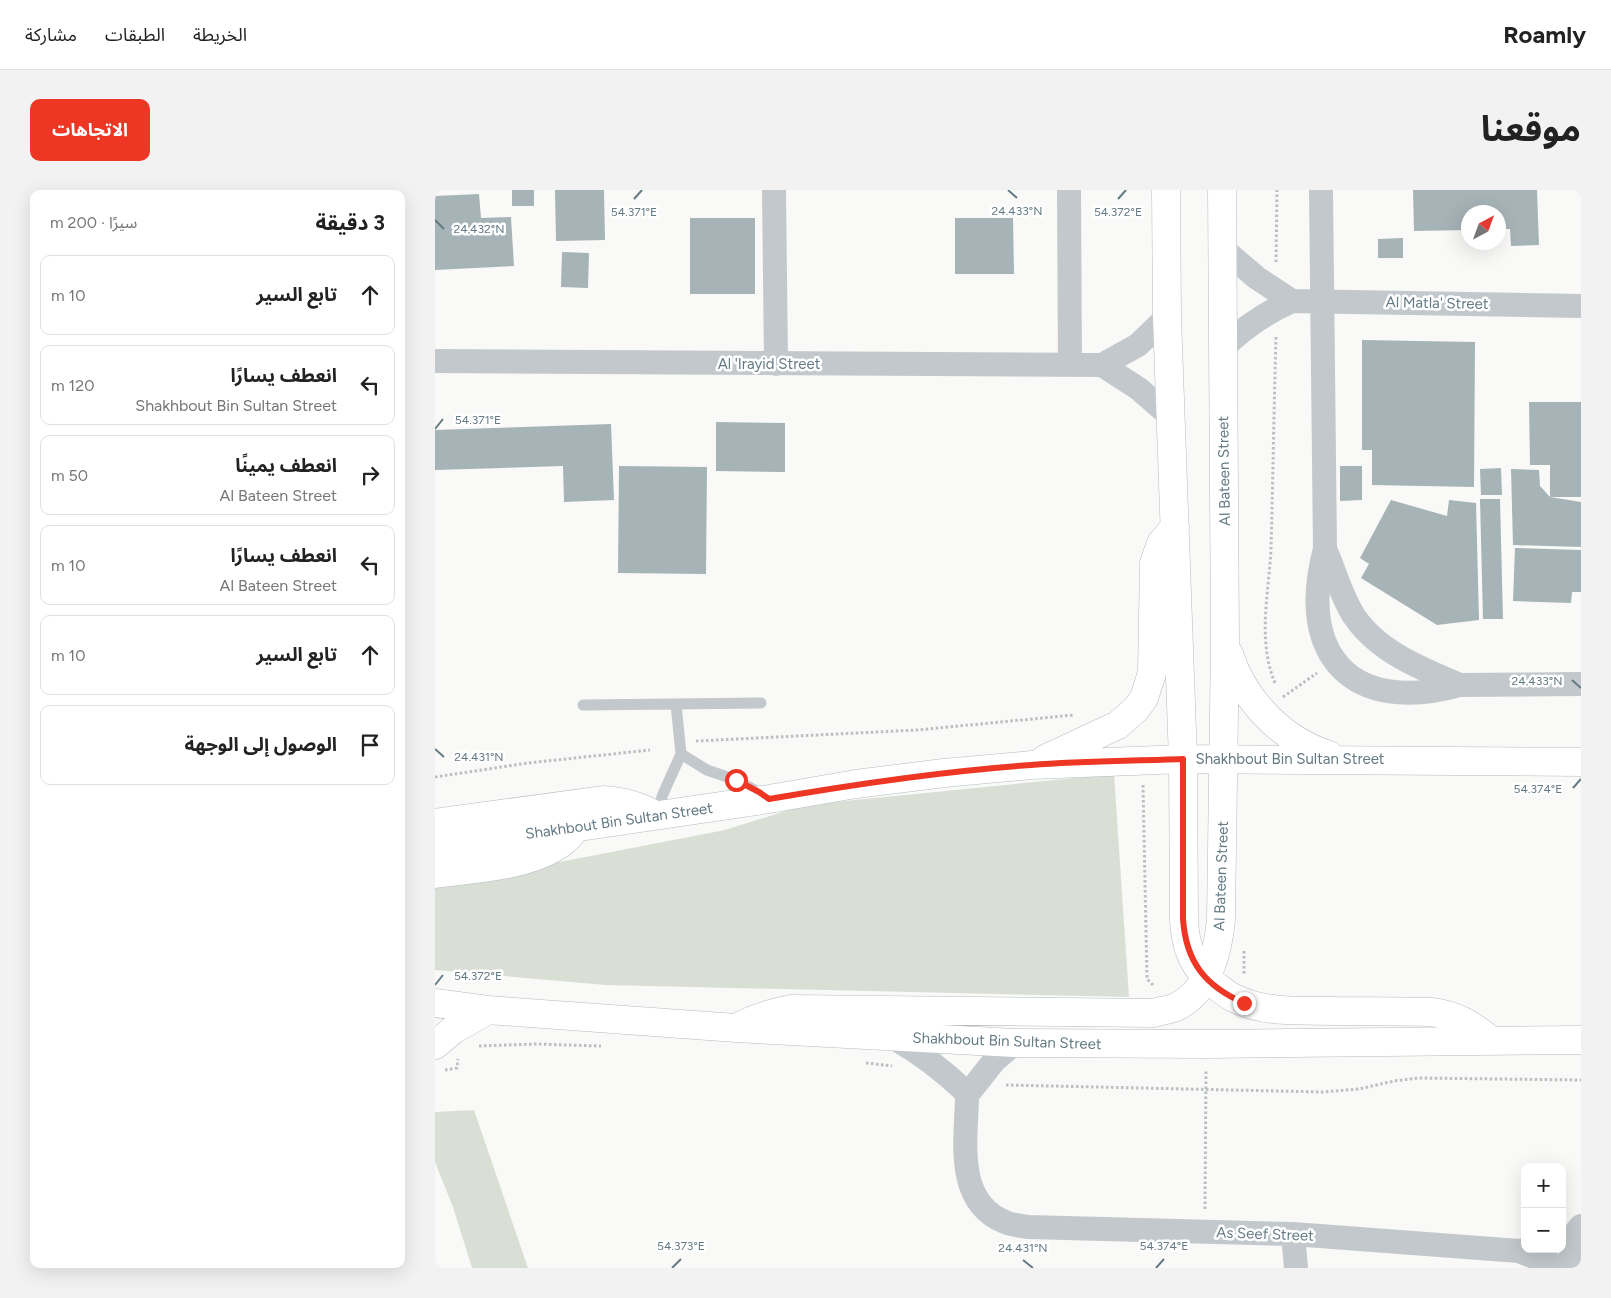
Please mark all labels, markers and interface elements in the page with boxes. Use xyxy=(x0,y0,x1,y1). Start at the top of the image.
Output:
text: Roamly xyxy=(1503,20,1586,49)
text: مشاركة xyxy=(25,24,77,46)
text: الطبقات xyxy=(105,24,165,46)
text: الخريطة xyxy=(193,24,247,46)
button: الاتجاهات xyxy=(30,99,150,161)
text: موقعنا xyxy=(1481,108,1581,150)
text: 24.433°N xyxy=(992,204,1042,218)
text: 54.371°E xyxy=(611,205,657,219)
text: 54.372°E xyxy=(1094,205,1142,219)
north arrow xyxy=(1461,205,1506,250)
text: 3 دقيقة xyxy=(315,210,385,235)
text: سيرًا · 200 m xyxy=(50,213,137,232)
text: 24.432°N xyxy=(453,222,505,236)
icon: ahead xyxy=(356,281,384,309)
text: تابع السير xyxy=(256,283,337,306)
text: 10 m xyxy=(51,286,85,305)
street label: Al Matla' Street xyxy=(1385,293,1489,313)
street label: Al 'Irayid Street xyxy=(718,355,821,373)
text: انعطف يسارًا xyxy=(230,364,337,387)
icon: left xyxy=(356,371,384,399)
text: 120 m xyxy=(51,376,94,395)
text: Shakhbout Bin Sultan Street xyxy=(135,396,337,415)
text: 54.371°E xyxy=(455,413,501,427)
street label: Al Bateen Street xyxy=(1214,415,1234,526)
text: انعطف يمينًا xyxy=(235,454,337,477)
icon: right xyxy=(356,461,384,489)
text: 50 m xyxy=(51,466,88,485)
text: Al Bateen Street xyxy=(220,486,337,505)
text: انعطف يسارًا xyxy=(230,544,337,567)
icon: left xyxy=(356,551,384,579)
text: 10 m xyxy=(51,556,85,575)
text: Al Bateen Street xyxy=(220,576,337,595)
icon: ahead xyxy=(356,641,384,669)
text: تابع السير xyxy=(256,643,337,666)
text: 10 m xyxy=(51,646,85,665)
text: 24.433°N xyxy=(1512,674,1562,688)
icon: arrive xyxy=(356,731,384,759)
text: الوصول إلى الوجهة xyxy=(184,733,337,756)
text: 24.431°N xyxy=(454,750,504,764)
street label: Shakhbout Bin Sultan Street xyxy=(1195,750,1385,768)
route start xyxy=(725,769,748,792)
text: 54.374°E xyxy=(1514,782,1562,796)
street label: Shakhbout Bin Sultan Street xyxy=(524,799,714,843)
street label: Al Bateen Street xyxy=(1210,820,1232,931)
text: 54.372°E xyxy=(454,969,502,983)
route end xyxy=(1233,992,1256,1015)
street label: Shakhbout Bin Sultan Street xyxy=(912,1029,1102,1053)
map controls xyxy=(1521,1163,1566,1253)
button: + xyxy=(1521,1163,1566,1208)
button: − xyxy=(1521,1208,1566,1253)
street label: As Seef Street xyxy=(1216,1223,1314,1245)
text: 54.373°E xyxy=(657,1239,705,1253)
text: 54.374°E xyxy=(1140,1239,1188,1253)
text: 24.431°N xyxy=(998,1241,1048,1255)

